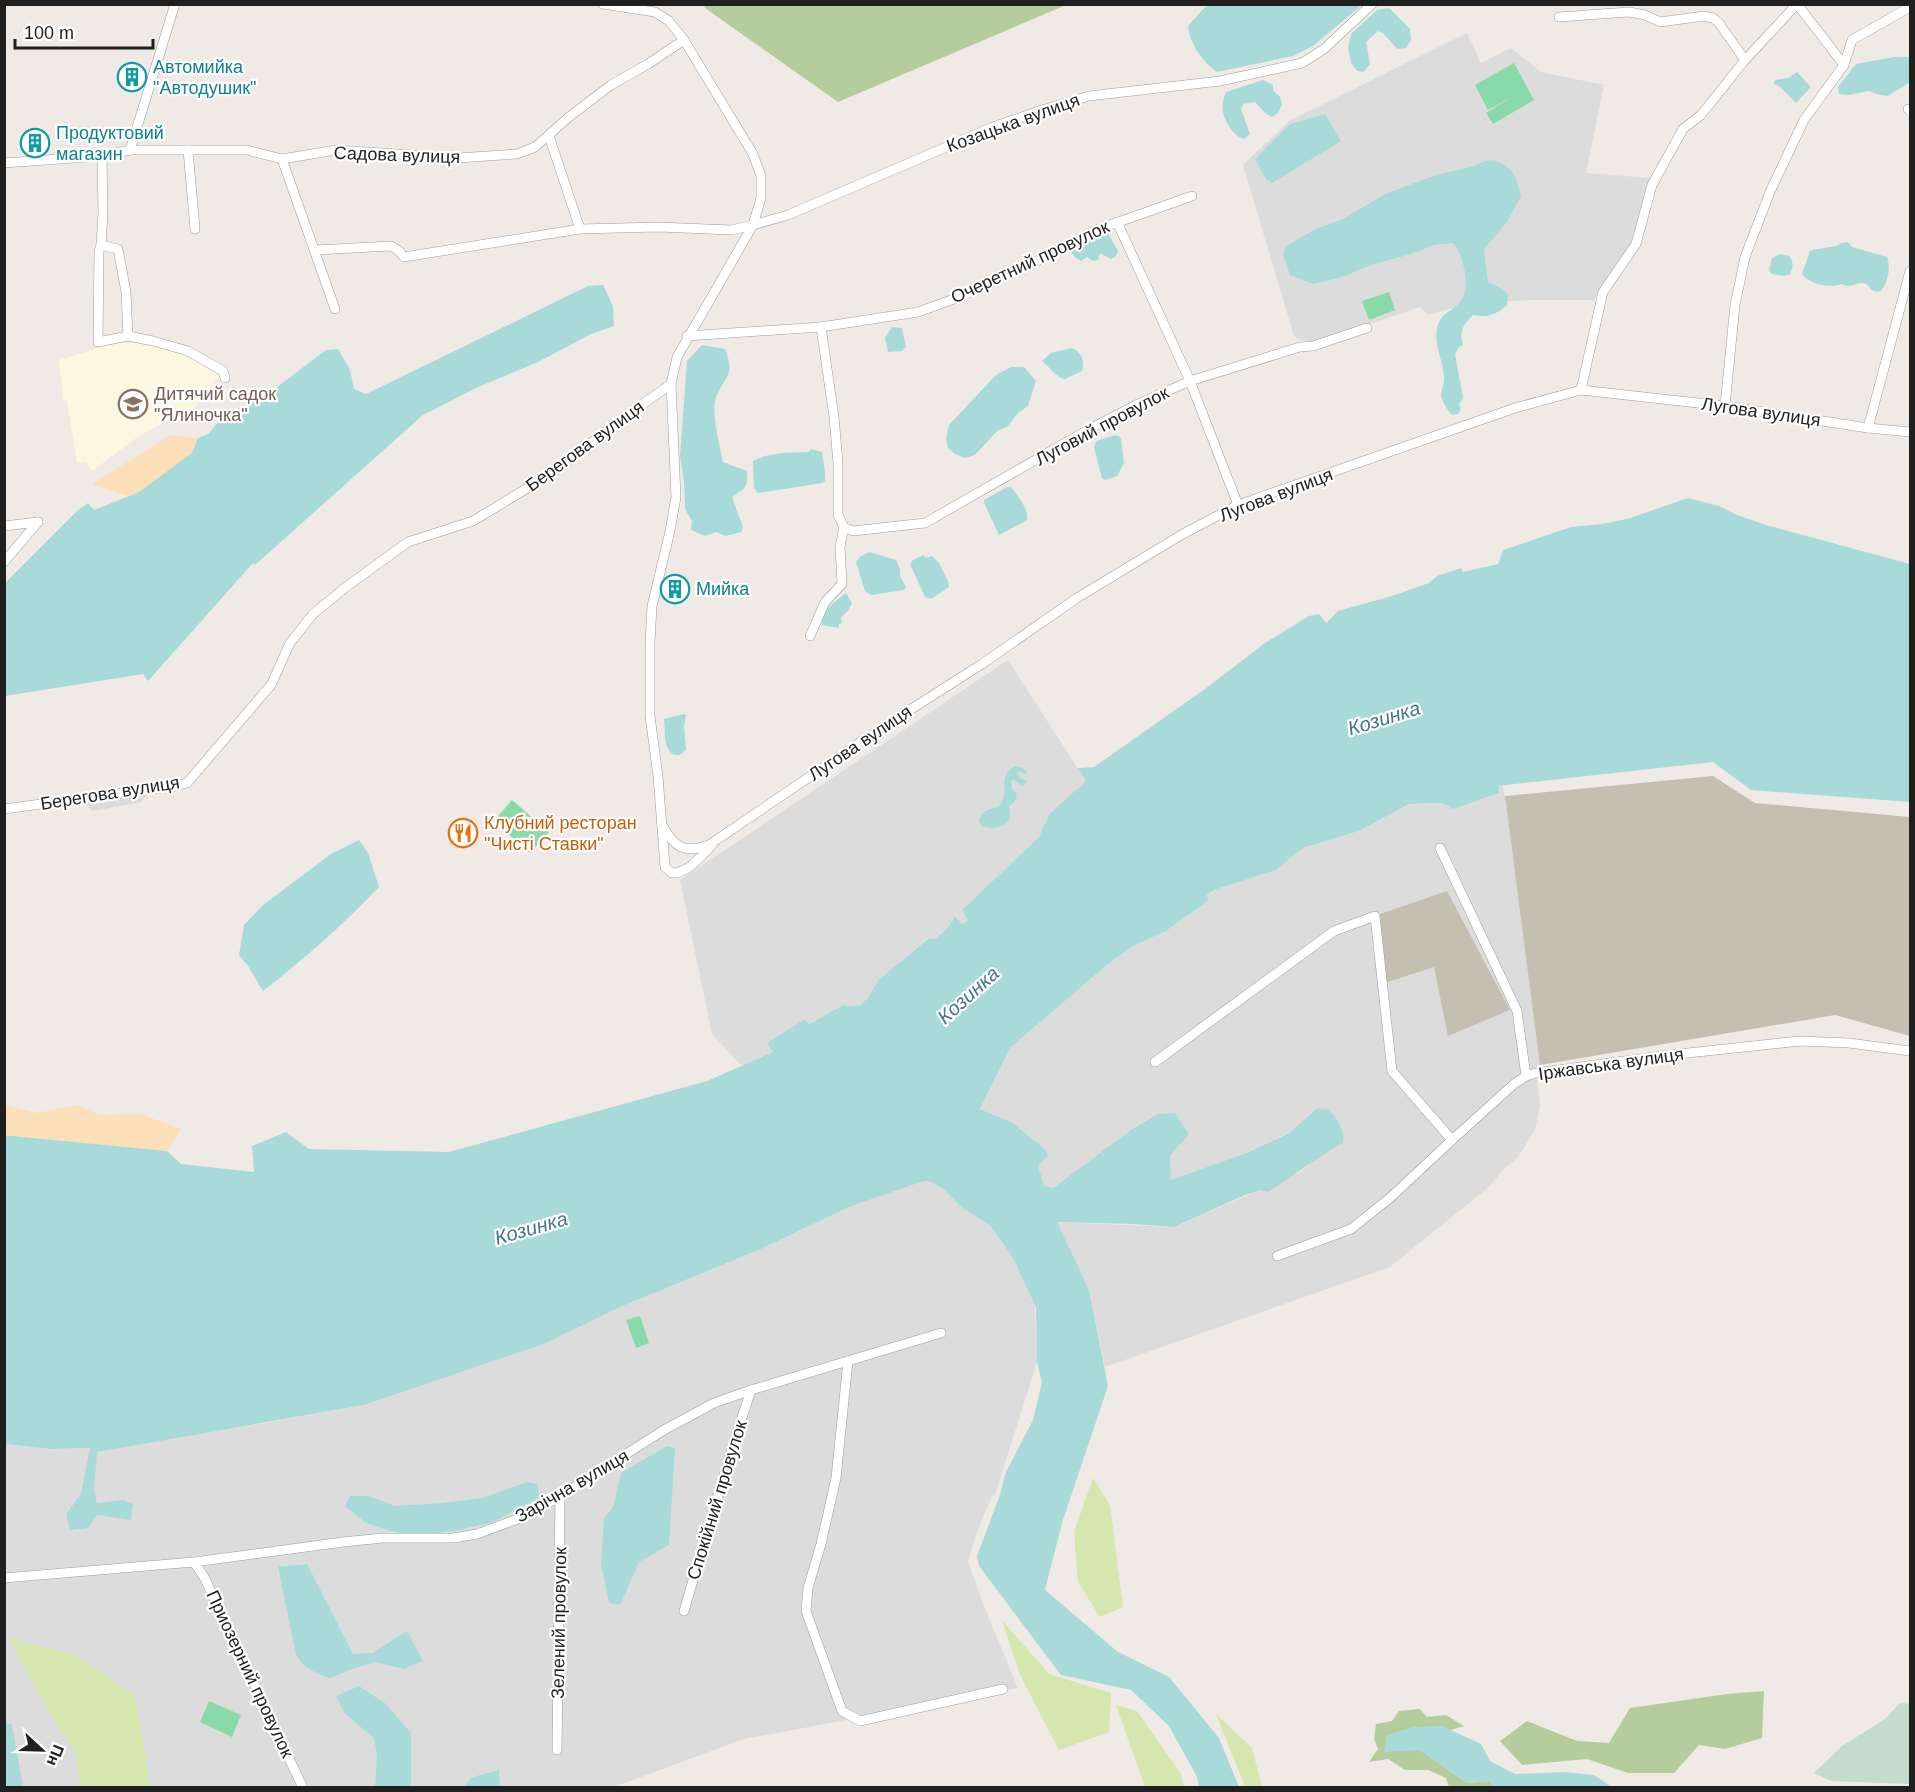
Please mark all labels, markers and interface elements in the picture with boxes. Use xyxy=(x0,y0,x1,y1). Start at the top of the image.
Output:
scale bar xyxy=(15,12,153,50)
text: 100 m xyxy=(24,23,74,43)
place label: Автомийка "Автодушик" xyxy=(153,57,256,98)
building icon: Автомийка "Автодушик" xyxy=(116,61,148,93)
street label: Козацька вулиця xyxy=(944,90,1082,156)
place label: Продуктовий магазин xyxy=(56,123,164,164)
building icon: Продуктовий магазин xyxy=(19,127,51,159)
street label: Садова вулиця xyxy=(333,143,461,167)
street label: Очеретний провулок xyxy=(948,216,1112,307)
street label: Луговий провулок xyxy=(1032,382,1172,470)
place label: Дитячий садок "Ялиночка" xyxy=(154,384,276,425)
school or university icon: Дитячий садок "Ялиночка" xyxy=(117,388,149,420)
street label: Лугова вулиця xyxy=(1700,394,1822,430)
street label: Берегова вулиця xyxy=(522,397,648,495)
street label: Лугова вулиця xyxy=(1216,464,1336,526)
building icon: Мийка xyxy=(659,573,691,605)
place label: Мийка xyxy=(696,579,750,599)
water label: Козинка xyxy=(1345,697,1423,739)
street label: Лугова вулиця xyxy=(805,701,915,785)
street label: Берегова вулиця xyxy=(39,772,181,814)
place label: Клубний ресторан "Чисті Ставки" xyxy=(484,813,637,854)
restaurant icon: Клубний ресторан "Чисті Ставки" xyxy=(447,817,479,849)
water label: Козинка xyxy=(933,962,1003,1028)
street label: Іржавська вулиця xyxy=(1537,1044,1685,1084)
water label: Козинка xyxy=(492,1207,570,1249)
street label: Спокійний провулок xyxy=(683,1418,751,1582)
street label: Зарічна вулиця xyxy=(512,1445,632,1527)
street label: Зелений провулок xyxy=(548,1547,570,1699)
street label: Приозерний провулок xyxy=(202,1587,298,1761)
north arrow xyxy=(12,1720,72,1780)
text: Пн xyxy=(44,1742,67,1768)

